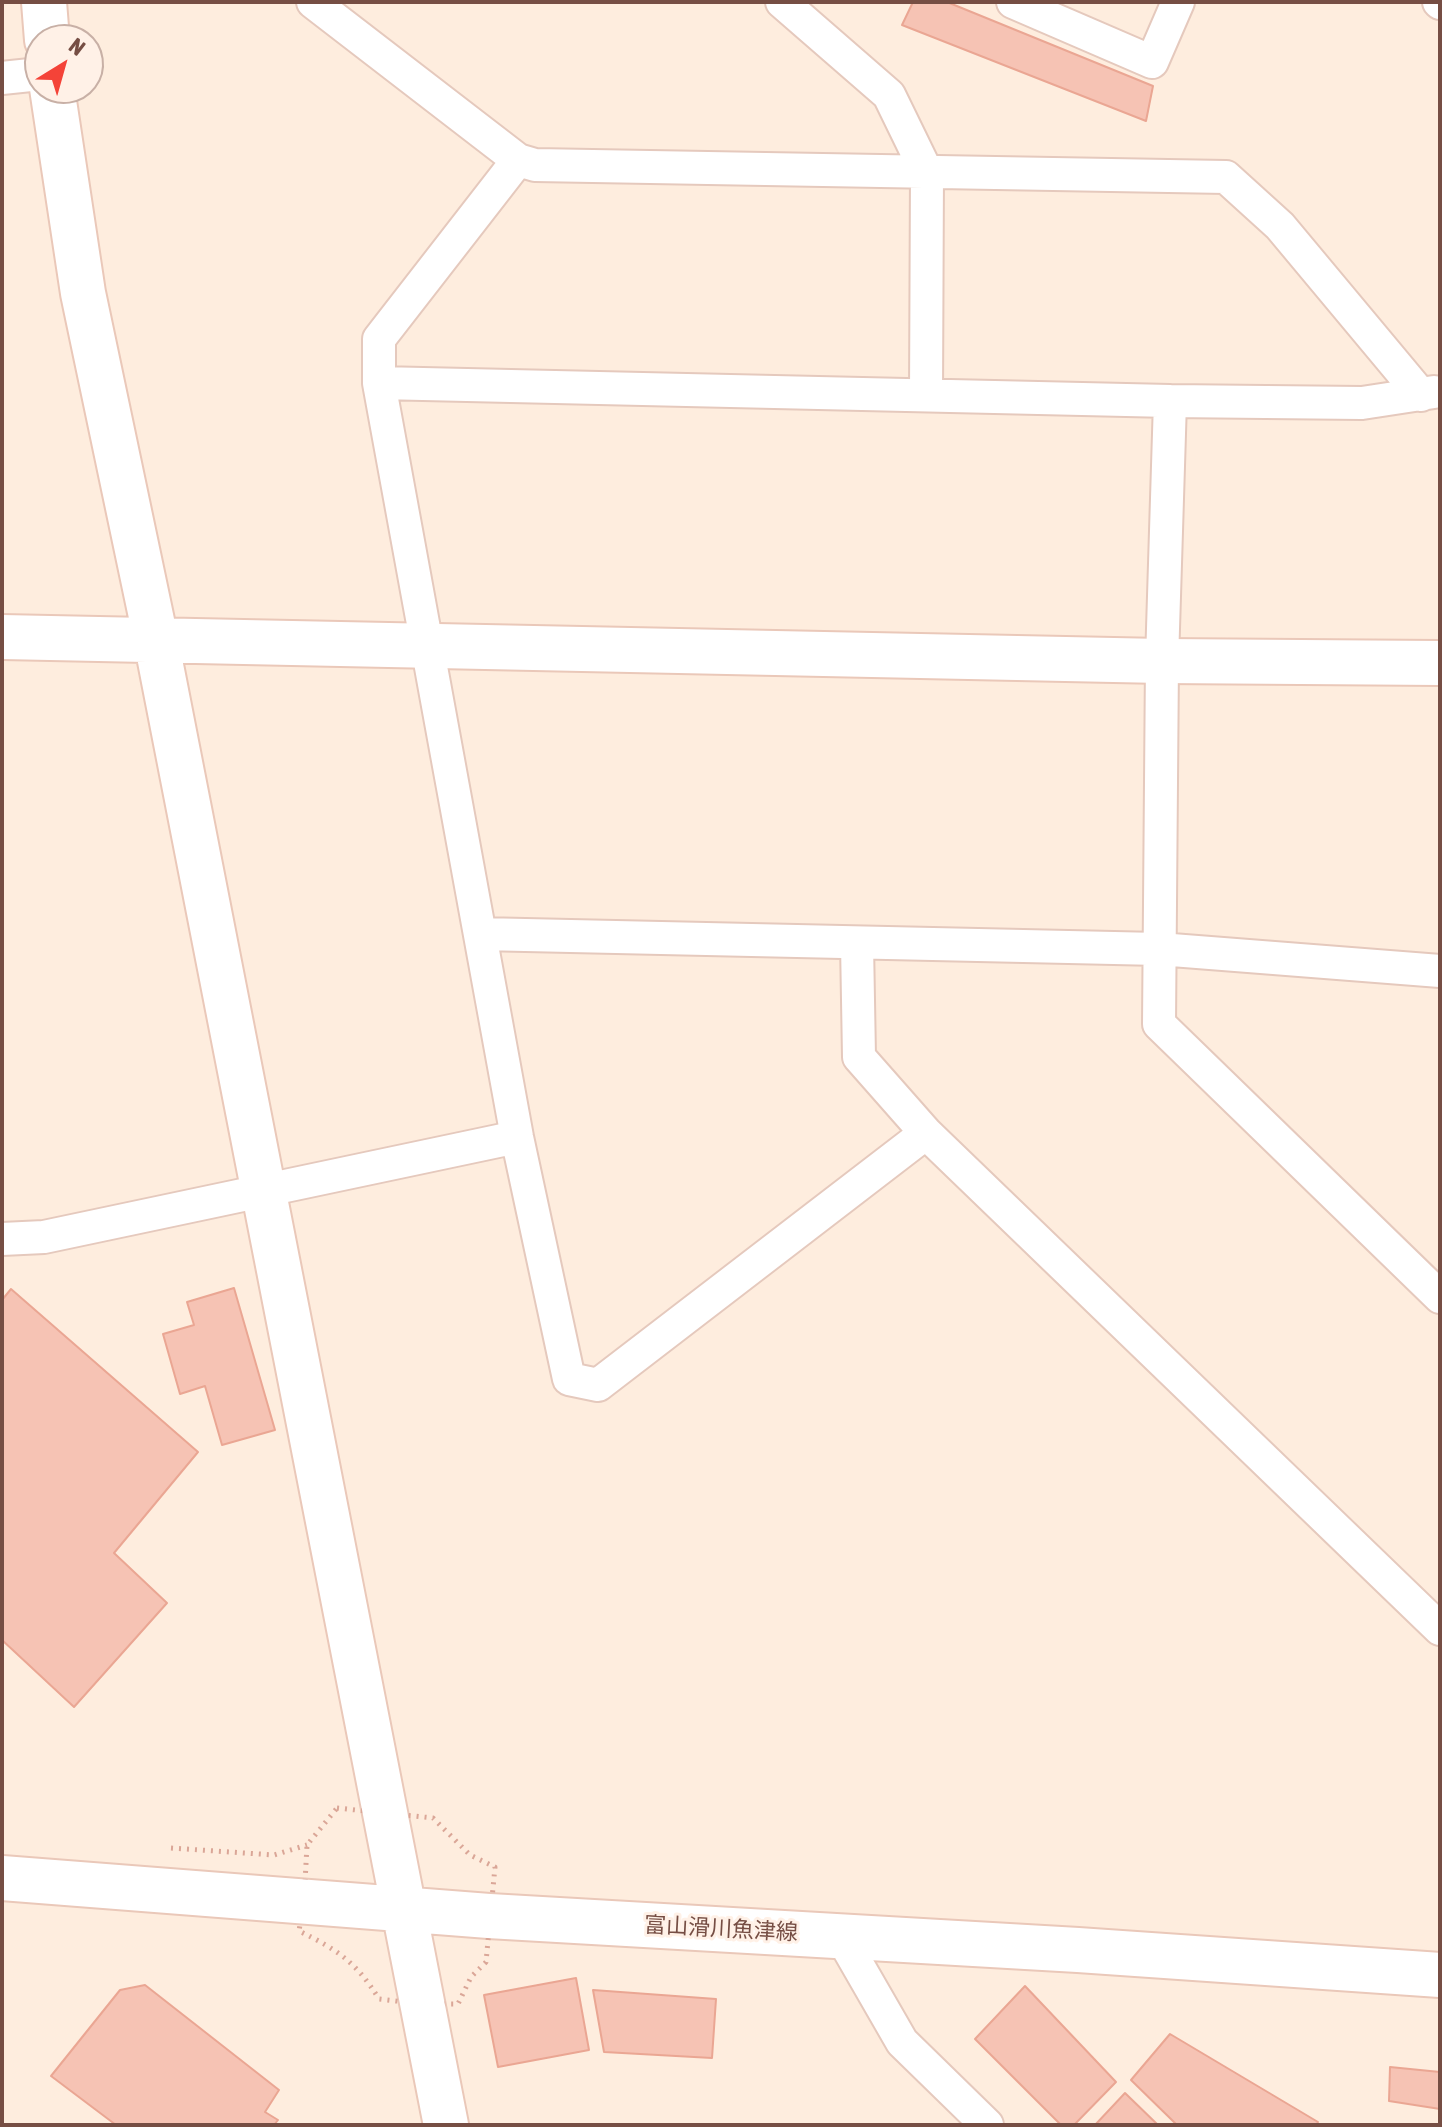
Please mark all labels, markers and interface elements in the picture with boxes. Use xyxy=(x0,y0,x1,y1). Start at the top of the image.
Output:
north arrow xyxy=(24,24,104,104)
text: N xyxy=(64,32,90,61)
street label: 富山滑川魚津線 xyxy=(643,1912,799,1946)

